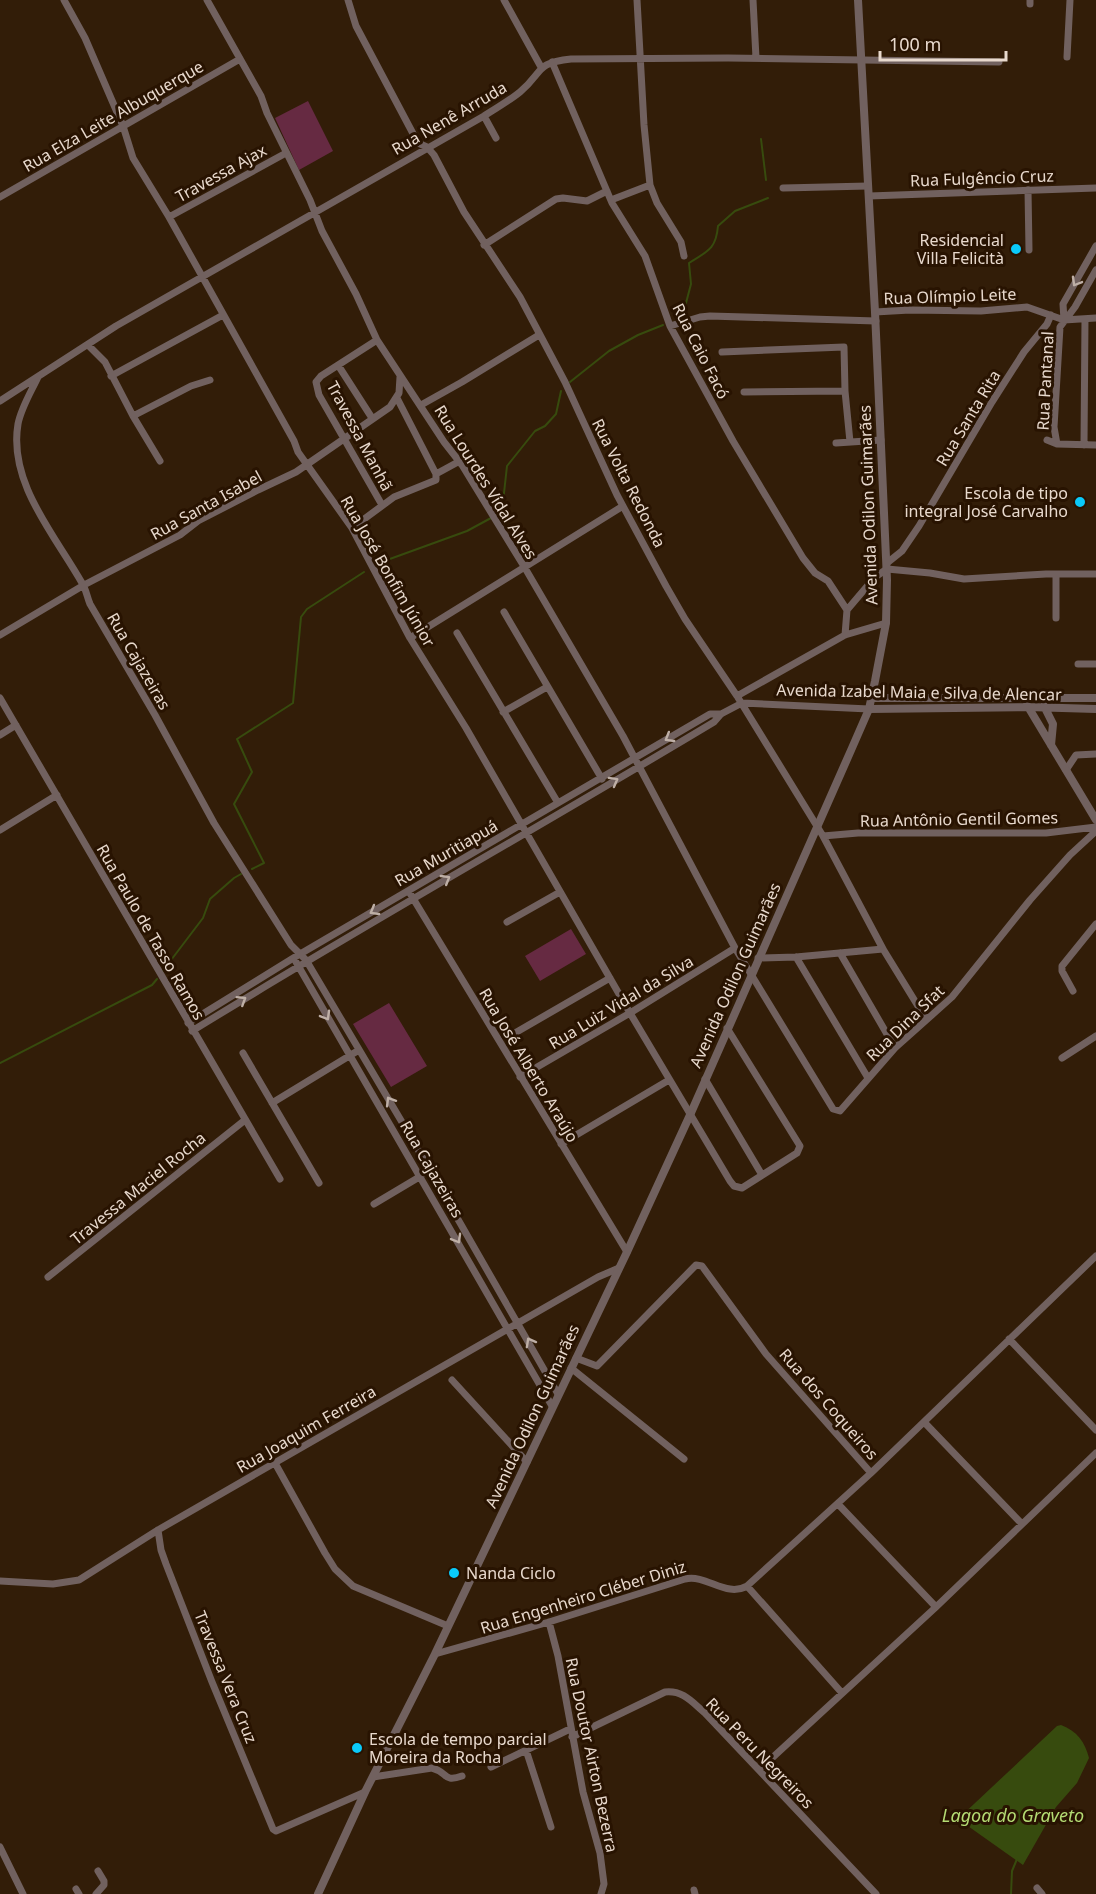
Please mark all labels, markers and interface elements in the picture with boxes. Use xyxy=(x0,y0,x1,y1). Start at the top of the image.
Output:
scale bar xyxy=(880,24,1006,62)
text: 100 m xyxy=(889,32,941,56)
street label: Rua Elza Leite Albuquerque xyxy=(19,55,207,177)
street label: Rua Nenê Arruda xyxy=(387,76,511,160)
street label: Travessa Ajax xyxy=(172,139,271,207)
street label: Rua Fulgêncio Cruz xyxy=(910,164,1054,192)
place label: Residencial Villa Felicità xyxy=(917,229,1004,269)
marker: Residencial Villa Felicità xyxy=(1009,242,1023,256)
one-way arrow xyxy=(1071,276,1083,286)
street label: Rua Olímpio Leite xyxy=(883,283,1017,309)
street label: Rua Caio Facó xyxy=(667,299,735,403)
street label: Rua Pantanal xyxy=(1031,331,1059,431)
street label: Rua Santa Rita xyxy=(931,366,1005,470)
street label: Travessa Manhã xyxy=(322,377,398,495)
street label: Rua Lourdes Vídal Alves xyxy=(430,401,542,563)
street label: Avenida Odilon Guimarães xyxy=(854,405,882,605)
street label: Rua Volta Redonda xyxy=(587,415,671,551)
street label: Rua Santa Isabel xyxy=(146,465,266,545)
place label: Escola de tipo integral José Carvalho xyxy=(904,482,1068,522)
street label: Rua José Bonfim Júnior xyxy=(336,491,441,651)
marker: Escola de tipo integral José Carvalho xyxy=(1073,495,1087,509)
street label: Rua Cajazeiras xyxy=(102,608,176,714)
street label: Avenida Izabel Maia e Silva de Alencar xyxy=(776,679,1062,705)
one-way arrow xyxy=(665,731,675,743)
one-way arrow xyxy=(608,777,618,788)
street label: Rua Antônio Gentil Gomes xyxy=(860,806,1058,832)
street label: Rua Muritiapuá xyxy=(390,815,502,891)
street label: Rua Paulo de Tasso Ramos xyxy=(92,840,210,1024)
one-way arrow xyxy=(440,875,450,887)
street label: Avenida Odilon Guimarães xyxy=(684,879,786,1071)
one-way arrow xyxy=(370,903,380,915)
street label: Rua Luiz Vidal da Silva xyxy=(545,950,697,1054)
street label: Rua Dina Sfat xyxy=(861,980,949,1066)
street label: Rua José Alberto Araújo xyxy=(474,984,584,1146)
one-way arrow xyxy=(236,995,246,1007)
one-way arrow xyxy=(319,1010,331,1021)
one-way arrow xyxy=(385,1097,397,1107)
street label: Rua Cajazeiras xyxy=(395,1116,469,1222)
street label: Travessa Maciel Rocha xyxy=(66,1127,210,1249)
one-way arrow xyxy=(450,1233,462,1243)
street label: Avenida Odilon Guimarães xyxy=(480,1321,584,1511)
one-way arrow xyxy=(526,1338,537,1349)
street label: Rua dos Coqueiros xyxy=(775,1344,883,1464)
street label: Rua Joaquim Ferreira xyxy=(232,1380,380,1478)
street label: Rua Engenheiro Cléber Diniz xyxy=(477,1555,689,1639)
place label: Nanda Ciclo xyxy=(466,1562,556,1584)
marker: Nanda Ciclo xyxy=(447,1566,461,1580)
street label: Travessa Vera Cruz xyxy=(189,1608,263,1746)
street label: Rua Doutor Airton Bezerra xyxy=(561,1656,623,1854)
street label: Rua Peru Negreiros xyxy=(701,1693,819,1813)
place label: Escola de tempo parcial Moreira da Rocha xyxy=(369,1728,547,1768)
marker: Escola de tempo parcial Moreira da Rocha xyxy=(350,1741,364,1755)
water label: Lagoa do Graveto xyxy=(942,1803,1084,1827)

